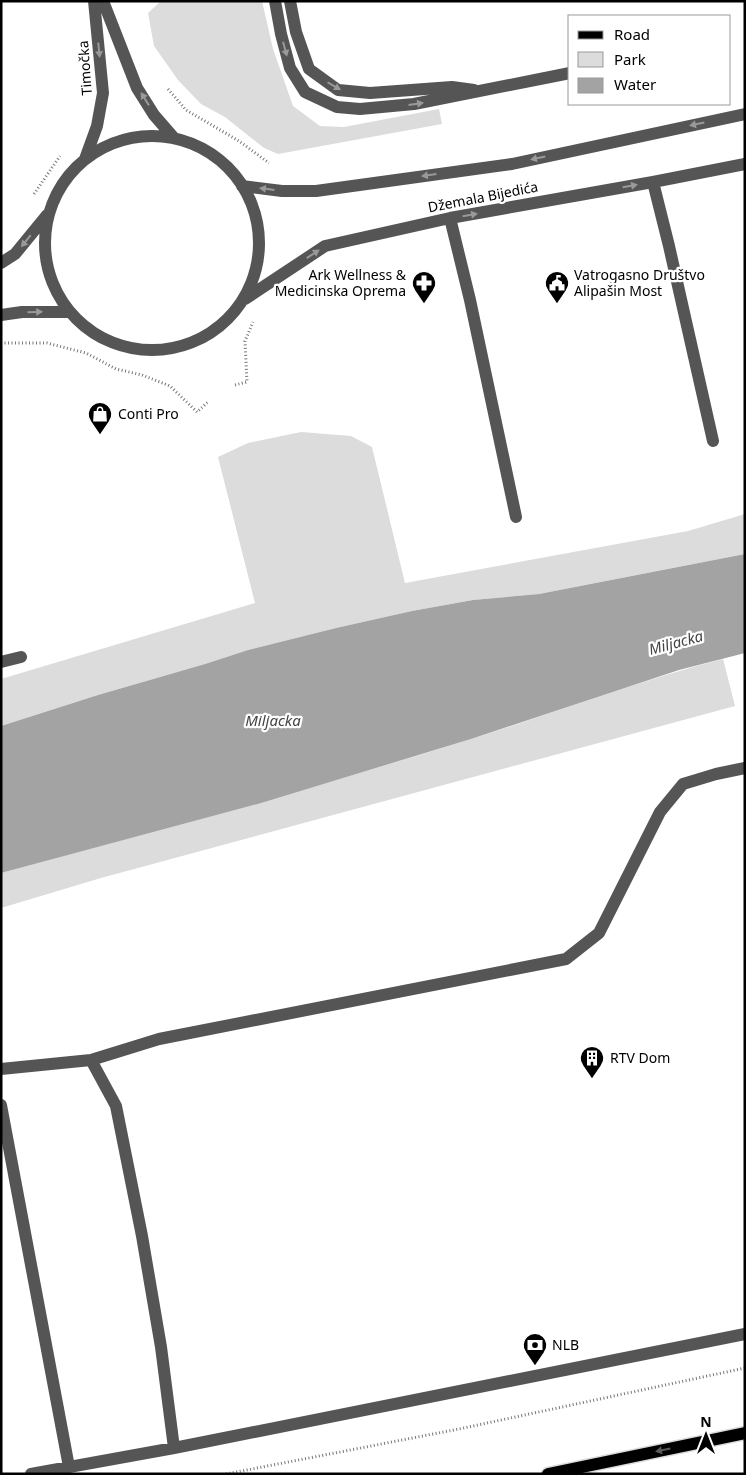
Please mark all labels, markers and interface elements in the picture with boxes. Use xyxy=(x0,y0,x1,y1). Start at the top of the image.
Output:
legend xyxy=(568,15,731,105)
text: Road xyxy=(614,24,650,44)
street label: Timočka xyxy=(73,40,96,96)
one-way arrow xyxy=(95,42,103,58)
one-way arrow xyxy=(281,42,289,57)
text: Park xyxy=(614,49,646,69)
text: Water xyxy=(614,74,656,94)
one-way arrow xyxy=(327,82,342,90)
one-way arrow xyxy=(140,93,149,106)
one-way arrow xyxy=(408,99,424,107)
one-way arrow xyxy=(690,120,705,128)
one-way arrow xyxy=(531,154,546,162)
one-way arrow xyxy=(420,171,436,179)
street label: Džemala Bijedića xyxy=(426,177,540,216)
one-way arrow xyxy=(622,182,638,190)
one-way arrow xyxy=(259,185,275,193)
one-way arrow xyxy=(462,210,478,218)
one-way arrow xyxy=(21,234,32,247)
one-way arrow xyxy=(306,249,320,259)
place label: Ark Wellness & Medicinska Oprema xyxy=(275,265,407,300)
place label: Vatrogasno Društvo Alipašin Most xyxy=(574,265,705,300)
pharmacy icon: Ark Wellness & Medicinska Oprema xyxy=(411,270,437,304)
public building icon: Vatrogasno Društvo Alipašin Most xyxy=(544,270,570,304)
one-way arrow xyxy=(27,308,43,316)
shop icon: Conti Pro xyxy=(87,401,113,435)
place label: Conti Pro xyxy=(118,404,179,423)
water label: Miljacka xyxy=(646,625,706,659)
water label: Miljacka xyxy=(245,710,301,730)
building icon: RTV Dom xyxy=(579,1045,605,1079)
place label: RTV Dom xyxy=(610,1048,670,1067)
bank icon: NLB xyxy=(522,1332,548,1366)
place label: NLB xyxy=(552,1335,579,1354)
north arrow xyxy=(681,1410,731,1460)
text: N xyxy=(700,1412,712,1431)
one-way arrow xyxy=(655,1446,670,1454)

